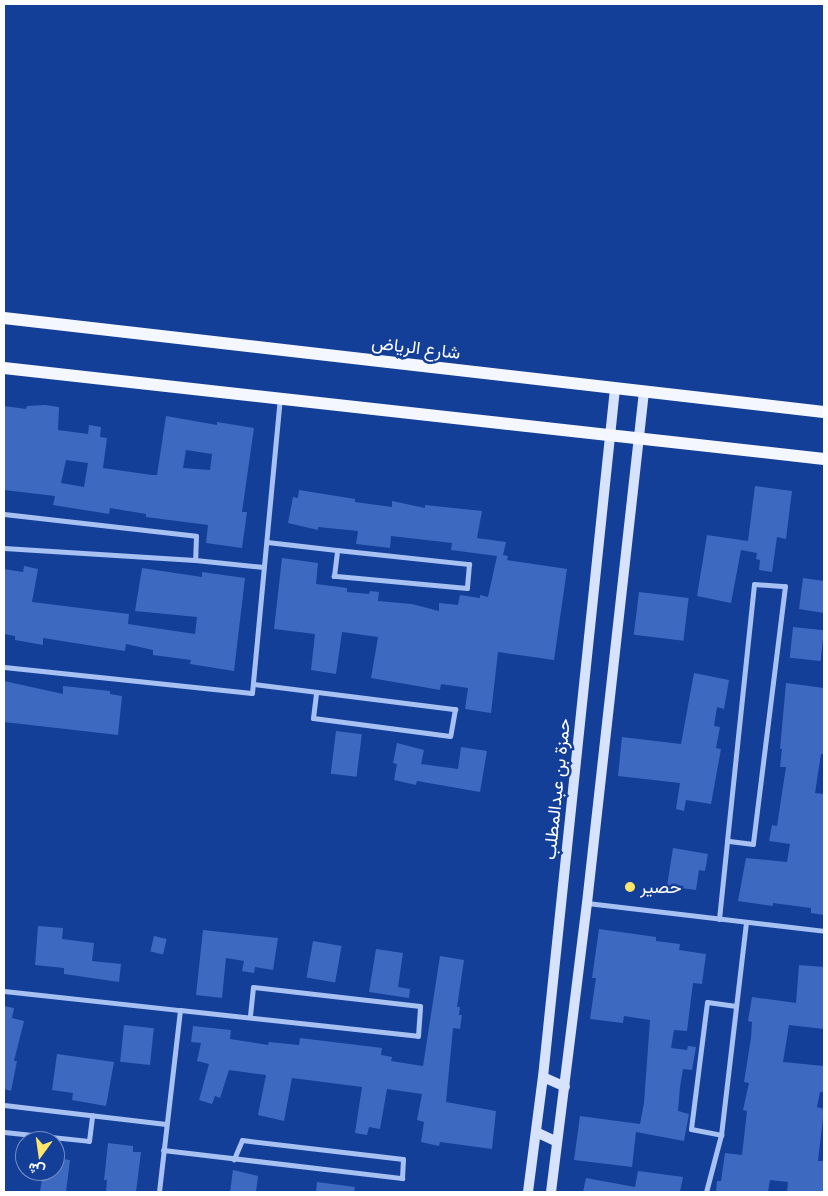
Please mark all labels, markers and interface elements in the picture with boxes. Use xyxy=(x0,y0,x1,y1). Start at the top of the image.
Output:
street label: شارع الرياض xyxy=(370,332,462,364)
street label: حمزة بن عبدالمطلب xyxy=(539,717,575,861)
place label: حصير xyxy=(640,876,682,898)
marker: حصير xyxy=(624,881,636,893)
north arrow xyxy=(15,1131,65,1181)
text: ش xyxy=(26,1159,47,1180)

